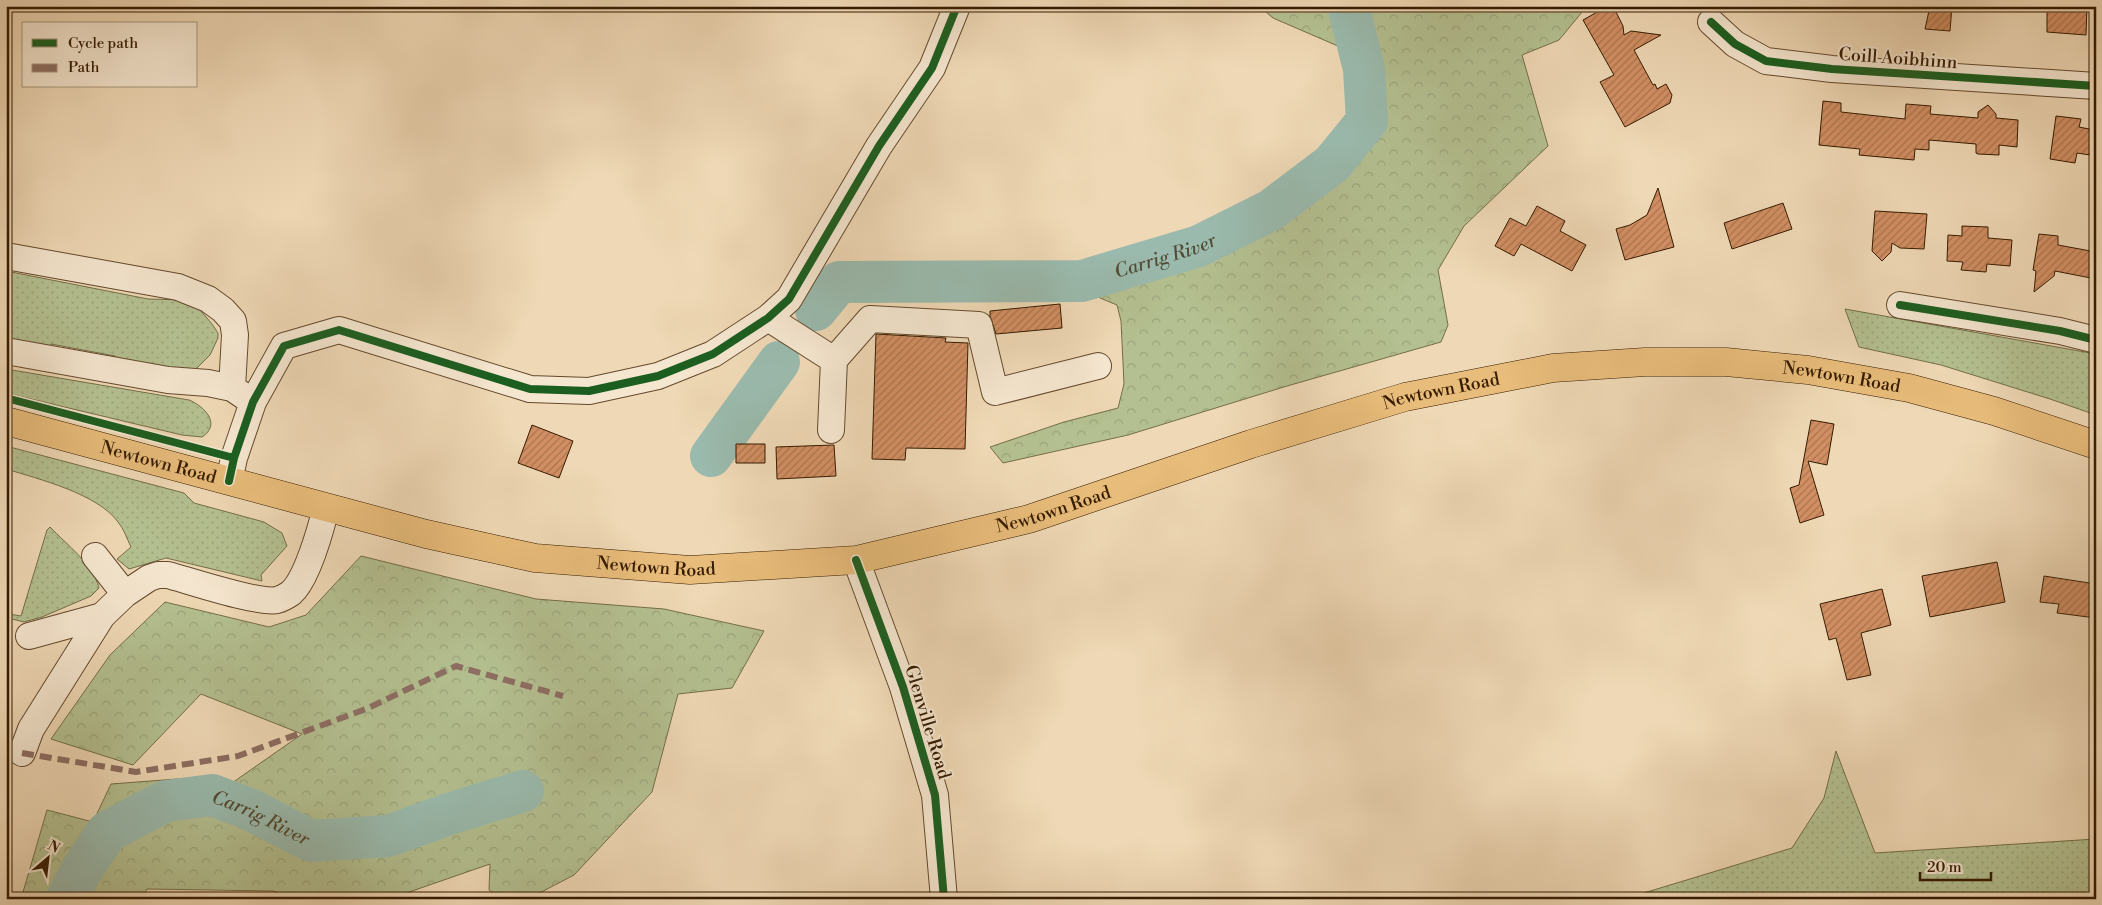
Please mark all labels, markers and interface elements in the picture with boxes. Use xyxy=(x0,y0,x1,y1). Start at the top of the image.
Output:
legend xyxy=(22,22,198,88)
text: Cycle path xyxy=(68,34,138,53)
street label: Coill Aoibhinn xyxy=(1838,43,1958,74)
text: Path xyxy=(68,58,100,77)
water label: Carrig River xyxy=(1111,228,1221,284)
street label: Newtown Road xyxy=(1782,357,1903,398)
street label: Newtown Road xyxy=(1380,368,1502,415)
street label: Newtown Road xyxy=(98,436,220,489)
street label: Newtown Road xyxy=(994,481,1115,538)
street label: Newtown Road xyxy=(596,552,717,582)
street label: Glenville Road xyxy=(899,662,956,783)
water label: Carrig River xyxy=(208,785,314,852)
north arrow xyxy=(22,832,72,882)
text: N xyxy=(45,837,63,858)
scale bar xyxy=(1920,850,1991,882)
text: 20 m xyxy=(1927,858,1962,877)

